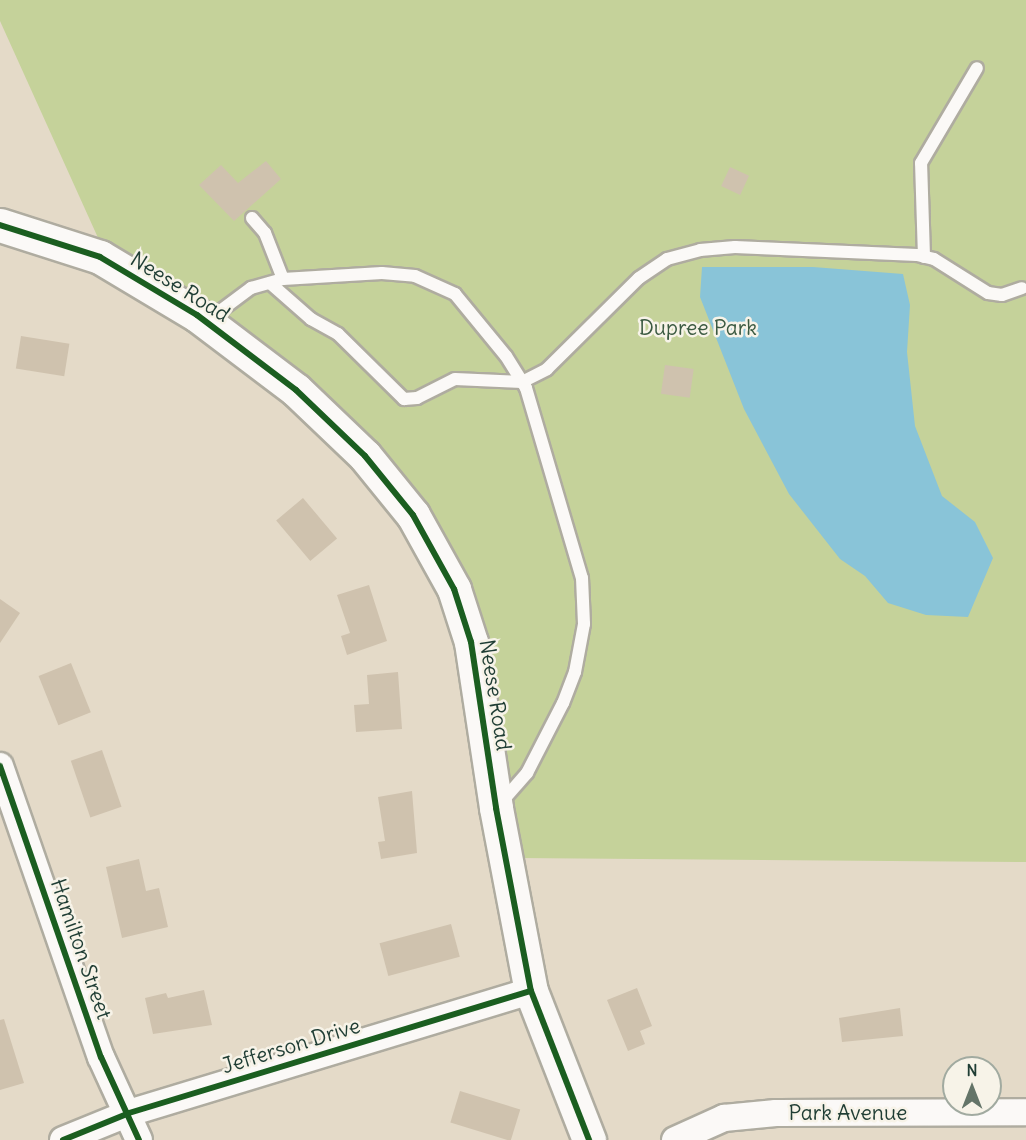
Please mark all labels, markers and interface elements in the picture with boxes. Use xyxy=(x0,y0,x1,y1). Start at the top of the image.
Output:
street label: Neese Road xyxy=(126,247,234,327)
park label: Dupree Park xyxy=(639,315,757,341)
street label: Neese Road xyxy=(474,638,516,752)
street label: Hamilton Street xyxy=(45,875,117,1023)
street label: Jefferson Drive xyxy=(219,1013,363,1079)
north arrow xyxy=(942,1056,1002,1116)
text: N xyxy=(966,1060,978,1080)
street label: Park Avenue xyxy=(789,1100,907,1126)

